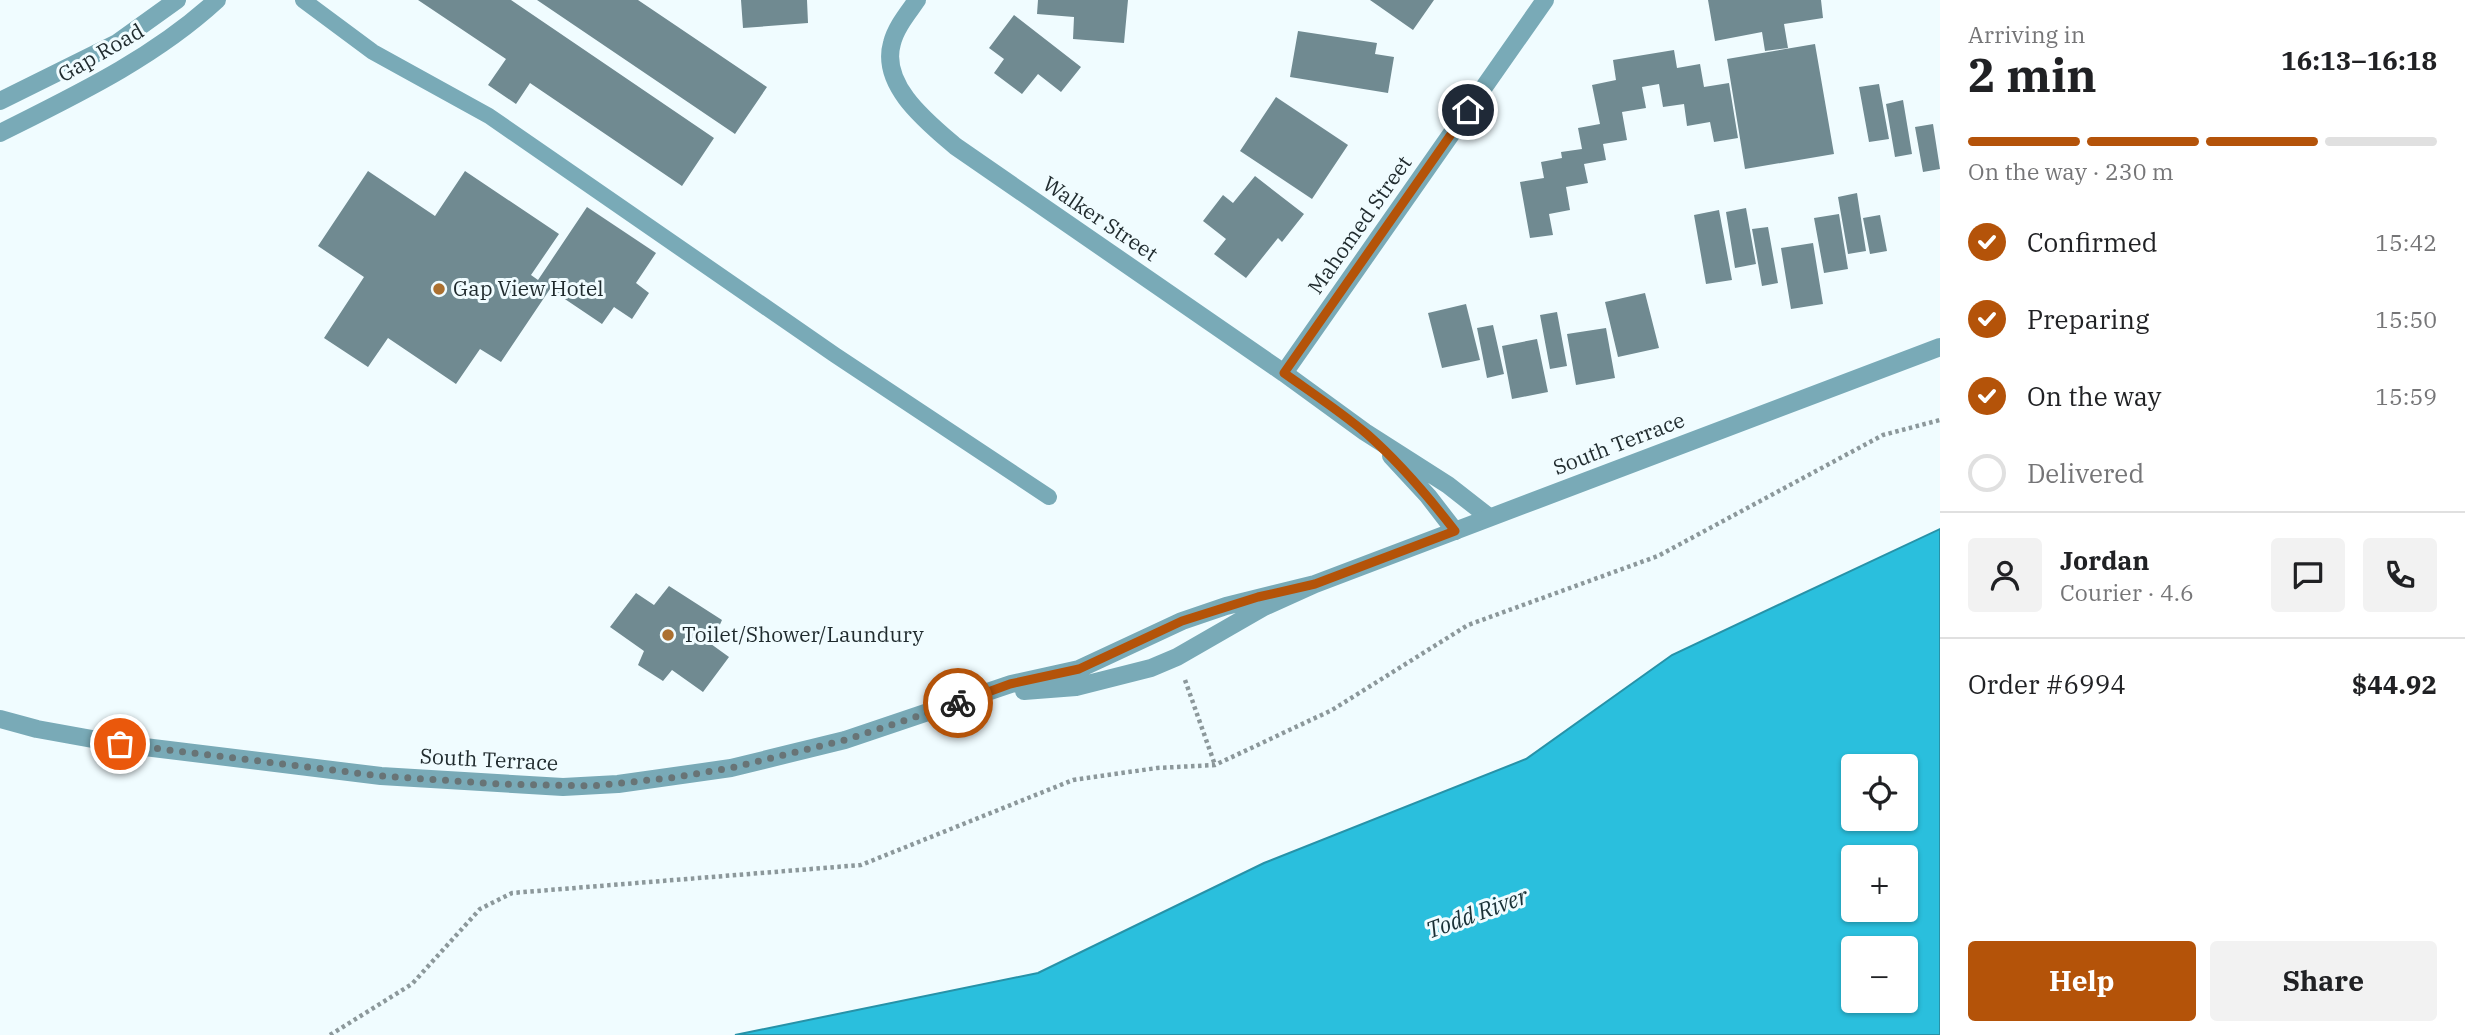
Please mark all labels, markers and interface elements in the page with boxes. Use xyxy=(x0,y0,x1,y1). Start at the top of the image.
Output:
street label: Gap Road xyxy=(53,16,149,88)
text: Arriving in xyxy=(1968,19,2085,49)
text: 16:13–16:18 xyxy=(2281,43,2437,77)
text: 2 min xyxy=(1968,45,2097,105)
pin xyxy=(1438,80,1498,140)
icon: home xyxy=(1449,91,1487,129)
street label: Mahomed Street xyxy=(1301,150,1417,299)
text: On the way · 230 m xyxy=(1968,156,2174,186)
street label: Walker Street xyxy=(1038,169,1164,267)
icon: check xyxy=(1968,223,2006,261)
text: Confirmed xyxy=(2027,225,2158,259)
text: 15:42 xyxy=(2375,227,2437,257)
place label: Gap View Hotel xyxy=(453,274,604,302)
marker: Gap View Hotel xyxy=(431,281,447,297)
icon: check xyxy=(1968,300,2006,338)
text: Preparing xyxy=(2027,302,2149,336)
text: 15:50 xyxy=(2375,304,2437,334)
icon: check xyxy=(1968,377,2006,415)
text: On the way xyxy=(2027,379,2161,413)
text: 15:59 xyxy=(2375,381,2437,411)
street label: South Terrace xyxy=(1549,405,1688,481)
text: Delivered xyxy=(2027,456,2144,490)
button: person xyxy=(1968,538,2042,612)
button: chat xyxy=(2271,538,2345,612)
button: phone xyxy=(2363,538,2437,612)
text: Jordan xyxy=(2060,543,2150,577)
text: Courier · 4.6 xyxy=(2060,577,2194,607)
place label: Toilet/Shower/Laundury xyxy=(682,620,924,648)
marker: Toilet/Shower/Laundury xyxy=(660,627,676,643)
text: Order #6994 xyxy=(1968,667,2126,701)
text: $44.92 xyxy=(2352,667,2437,701)
courier xyxy=(923,668,993,738)
icon: bike xyxy=(939,684,977,722)
pin xyxy=(90,714,150,774)
icon: bag xyxy=(101,725,139,763)
street label: South Terrace xyxy=(419,741,559,777)
map controls xyxy=(1841,754,1918,1013)
button: locate xyxy=(1841,754,1918,831)
button: + xyxy=(1841,845,1918,922)
water label: Todd River xyxy=(1422,879,1533,944)
button: − xyxy=(1841,936,1918,1013)
button: Help xyxy=(1968,941,2196,1021)
button: Share xyxy=(2210,941,2437,1021)

